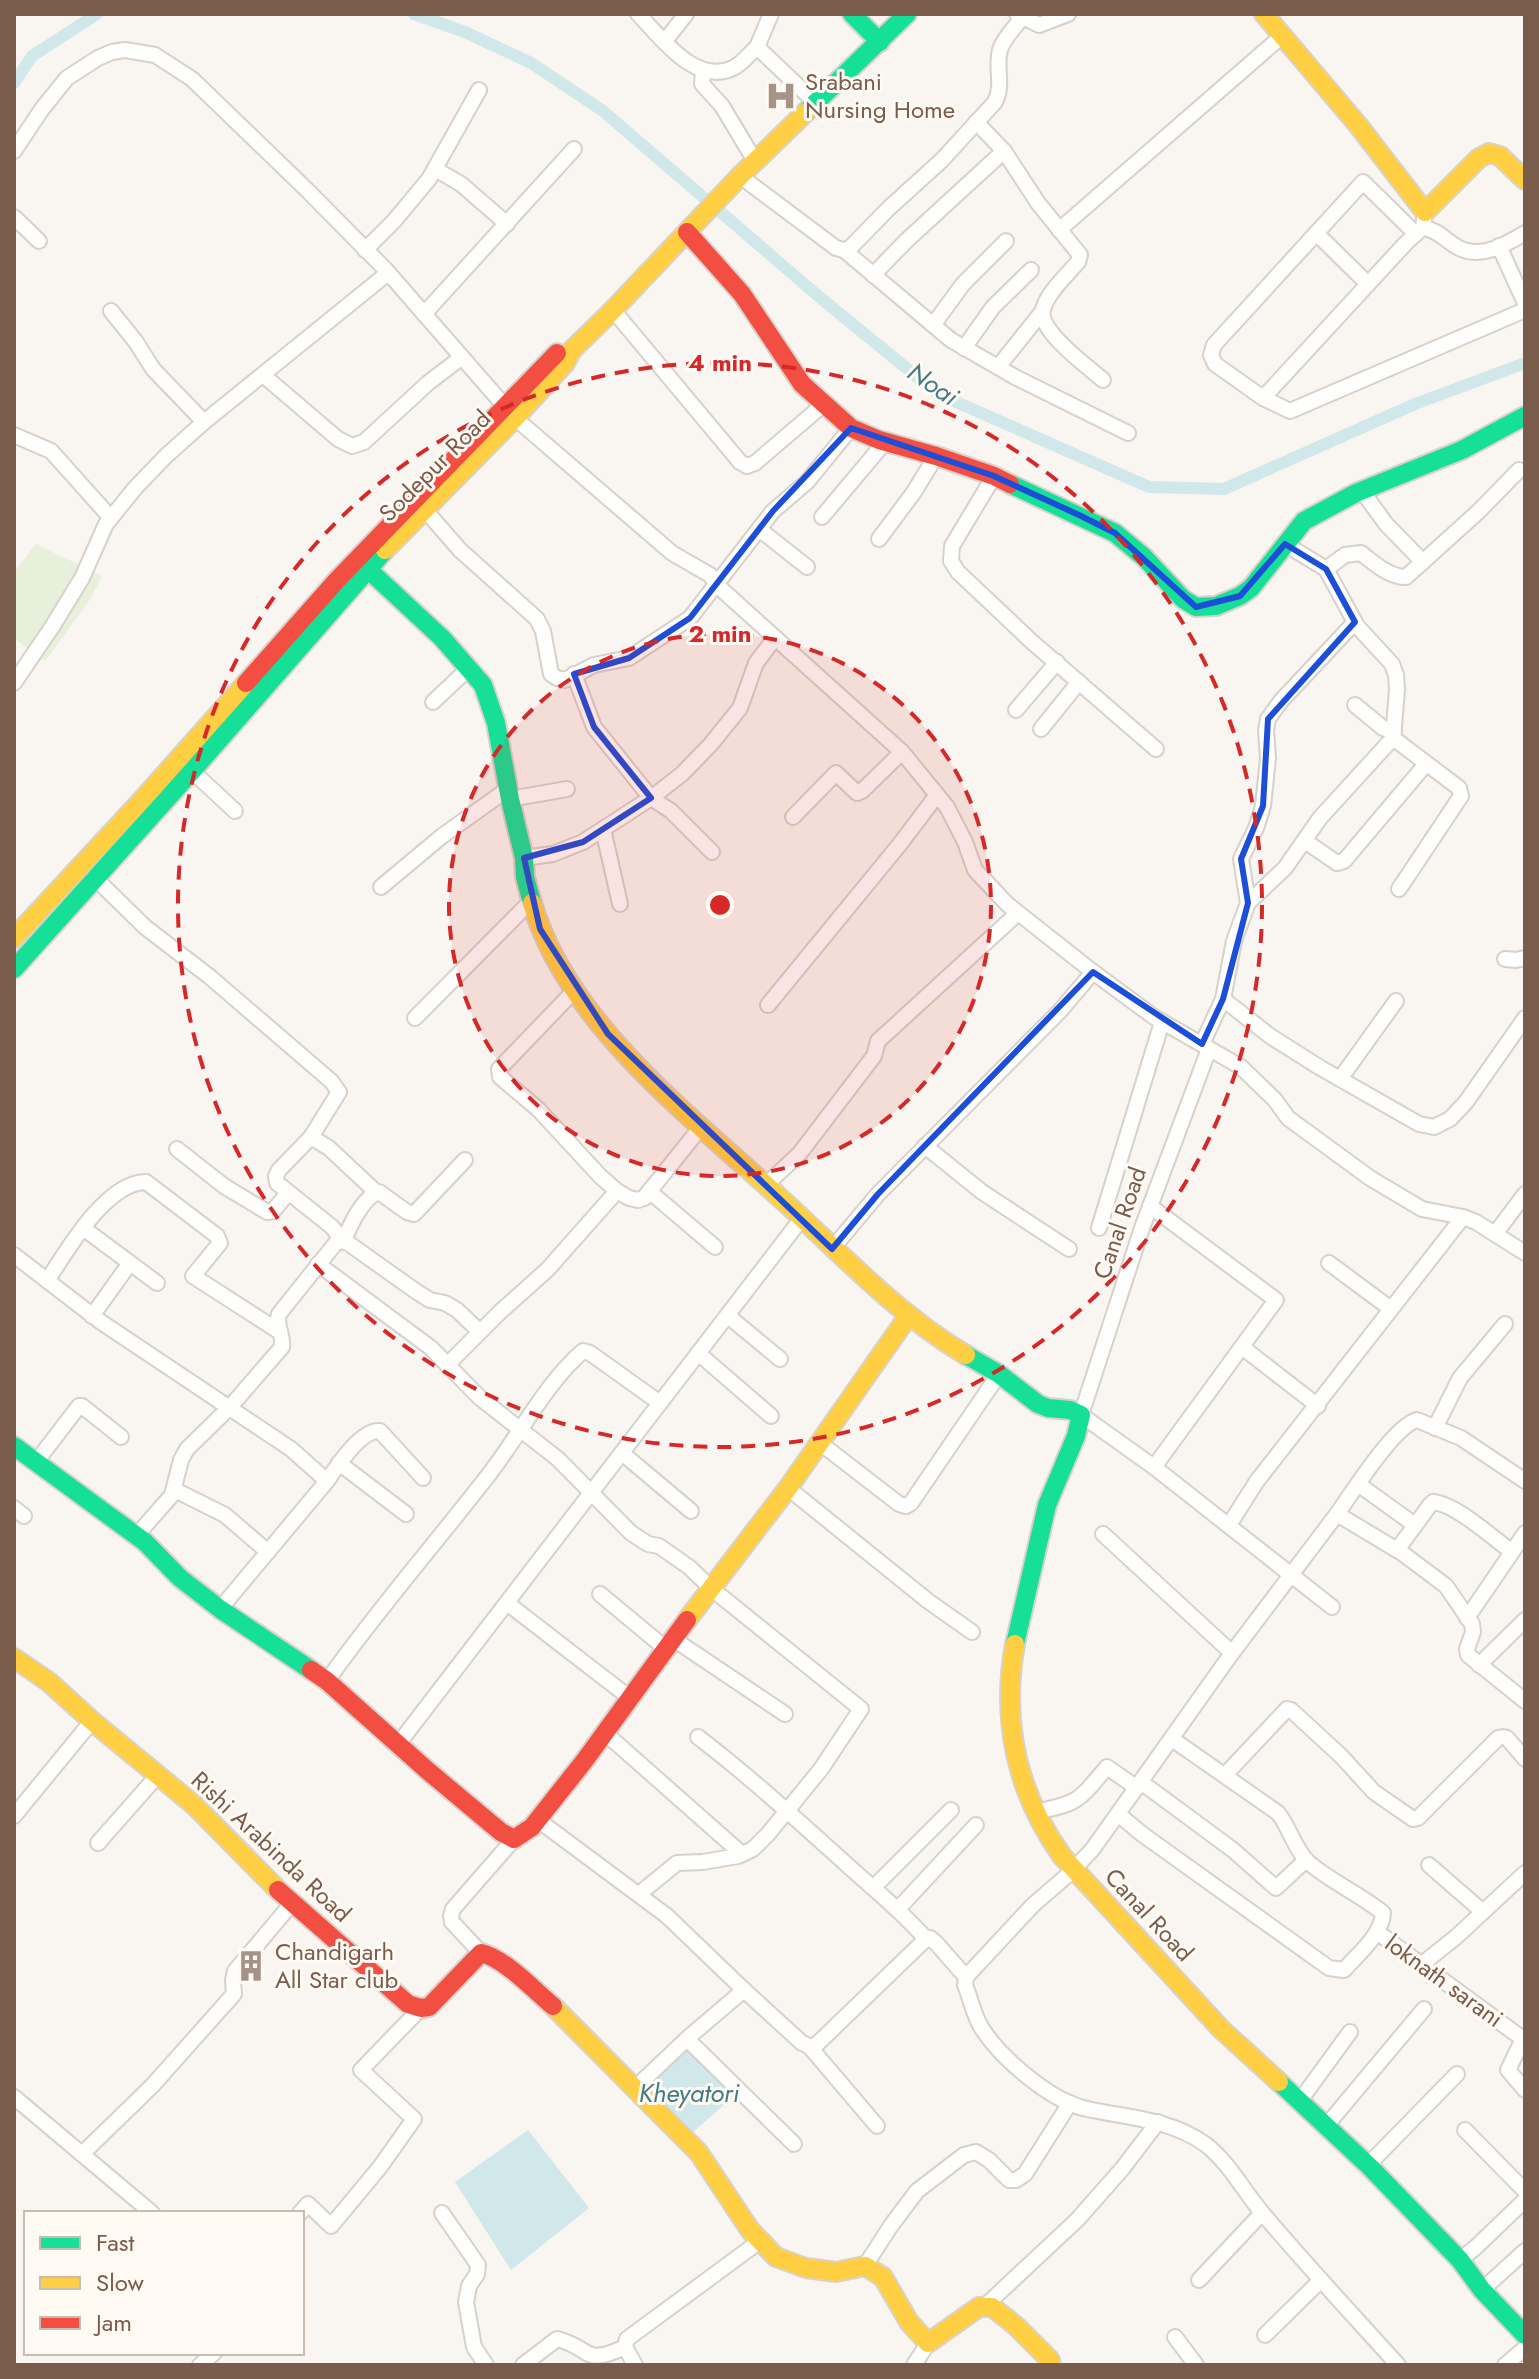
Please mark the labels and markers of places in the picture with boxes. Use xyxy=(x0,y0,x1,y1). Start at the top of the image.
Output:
place label: Srabani Nursing Home xyxy=(805,64,955,127)
hospital icon: Srabani Nursing Home xyxy=(764,79,798,113)
centre of rings xyxy=(706,891,734,919)
place label: Chandigarh All Star club xyxy=(275,1934,398,1997)
building icon: Chandigarh All Star club xyxy=(234,1949,268,1983)

